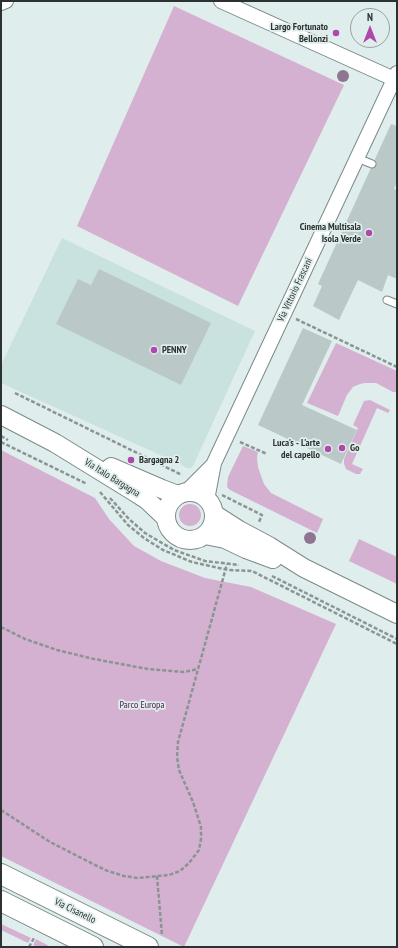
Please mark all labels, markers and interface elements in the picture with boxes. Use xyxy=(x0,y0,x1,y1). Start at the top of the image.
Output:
north arrow xyxy=(350,8,390,48)
text: N xyxy=(367,10,373,24)
place label: Largo Fortunato Bellonzi xyxy=(271,21,328,44)
marker: Largo Fortunato Bellonzi xyxy=(331,28,341,38)
place label: Cinema Multisala Isola Verde xyxy=(300,221,361,244)
marker: Cinema Multisala Isola Verde xyxy=(364,228,374,238)
street label: Via Vittorio Frascani xyxy=(275,256,315,324)
place label: PENNY xyxy=(162,344,187,356)
marker: PENNY xyxy=(149,345,159,355)
place label: Luca's - L'arte del capello xyxy=(273,437,320,460)
place label: Go xyxy=(350,442,359,454)
marker: Go xyxy=(337,443,347,453)
marker: Luca's - L'arte del capello xyxy=(323,444,333,454)
place label: Bargagna 2 xyxy=(139,454,179,466)
marker: Bargagna 2 xyxy=(126,455,136,465)
street label: Via Italo Bargagna xyxy=(82,456,142,500)
park label: Parco Europa xyxy=(120,699,164,711)
street label: Via Cisanello xyxy=(52,896,98,926)

